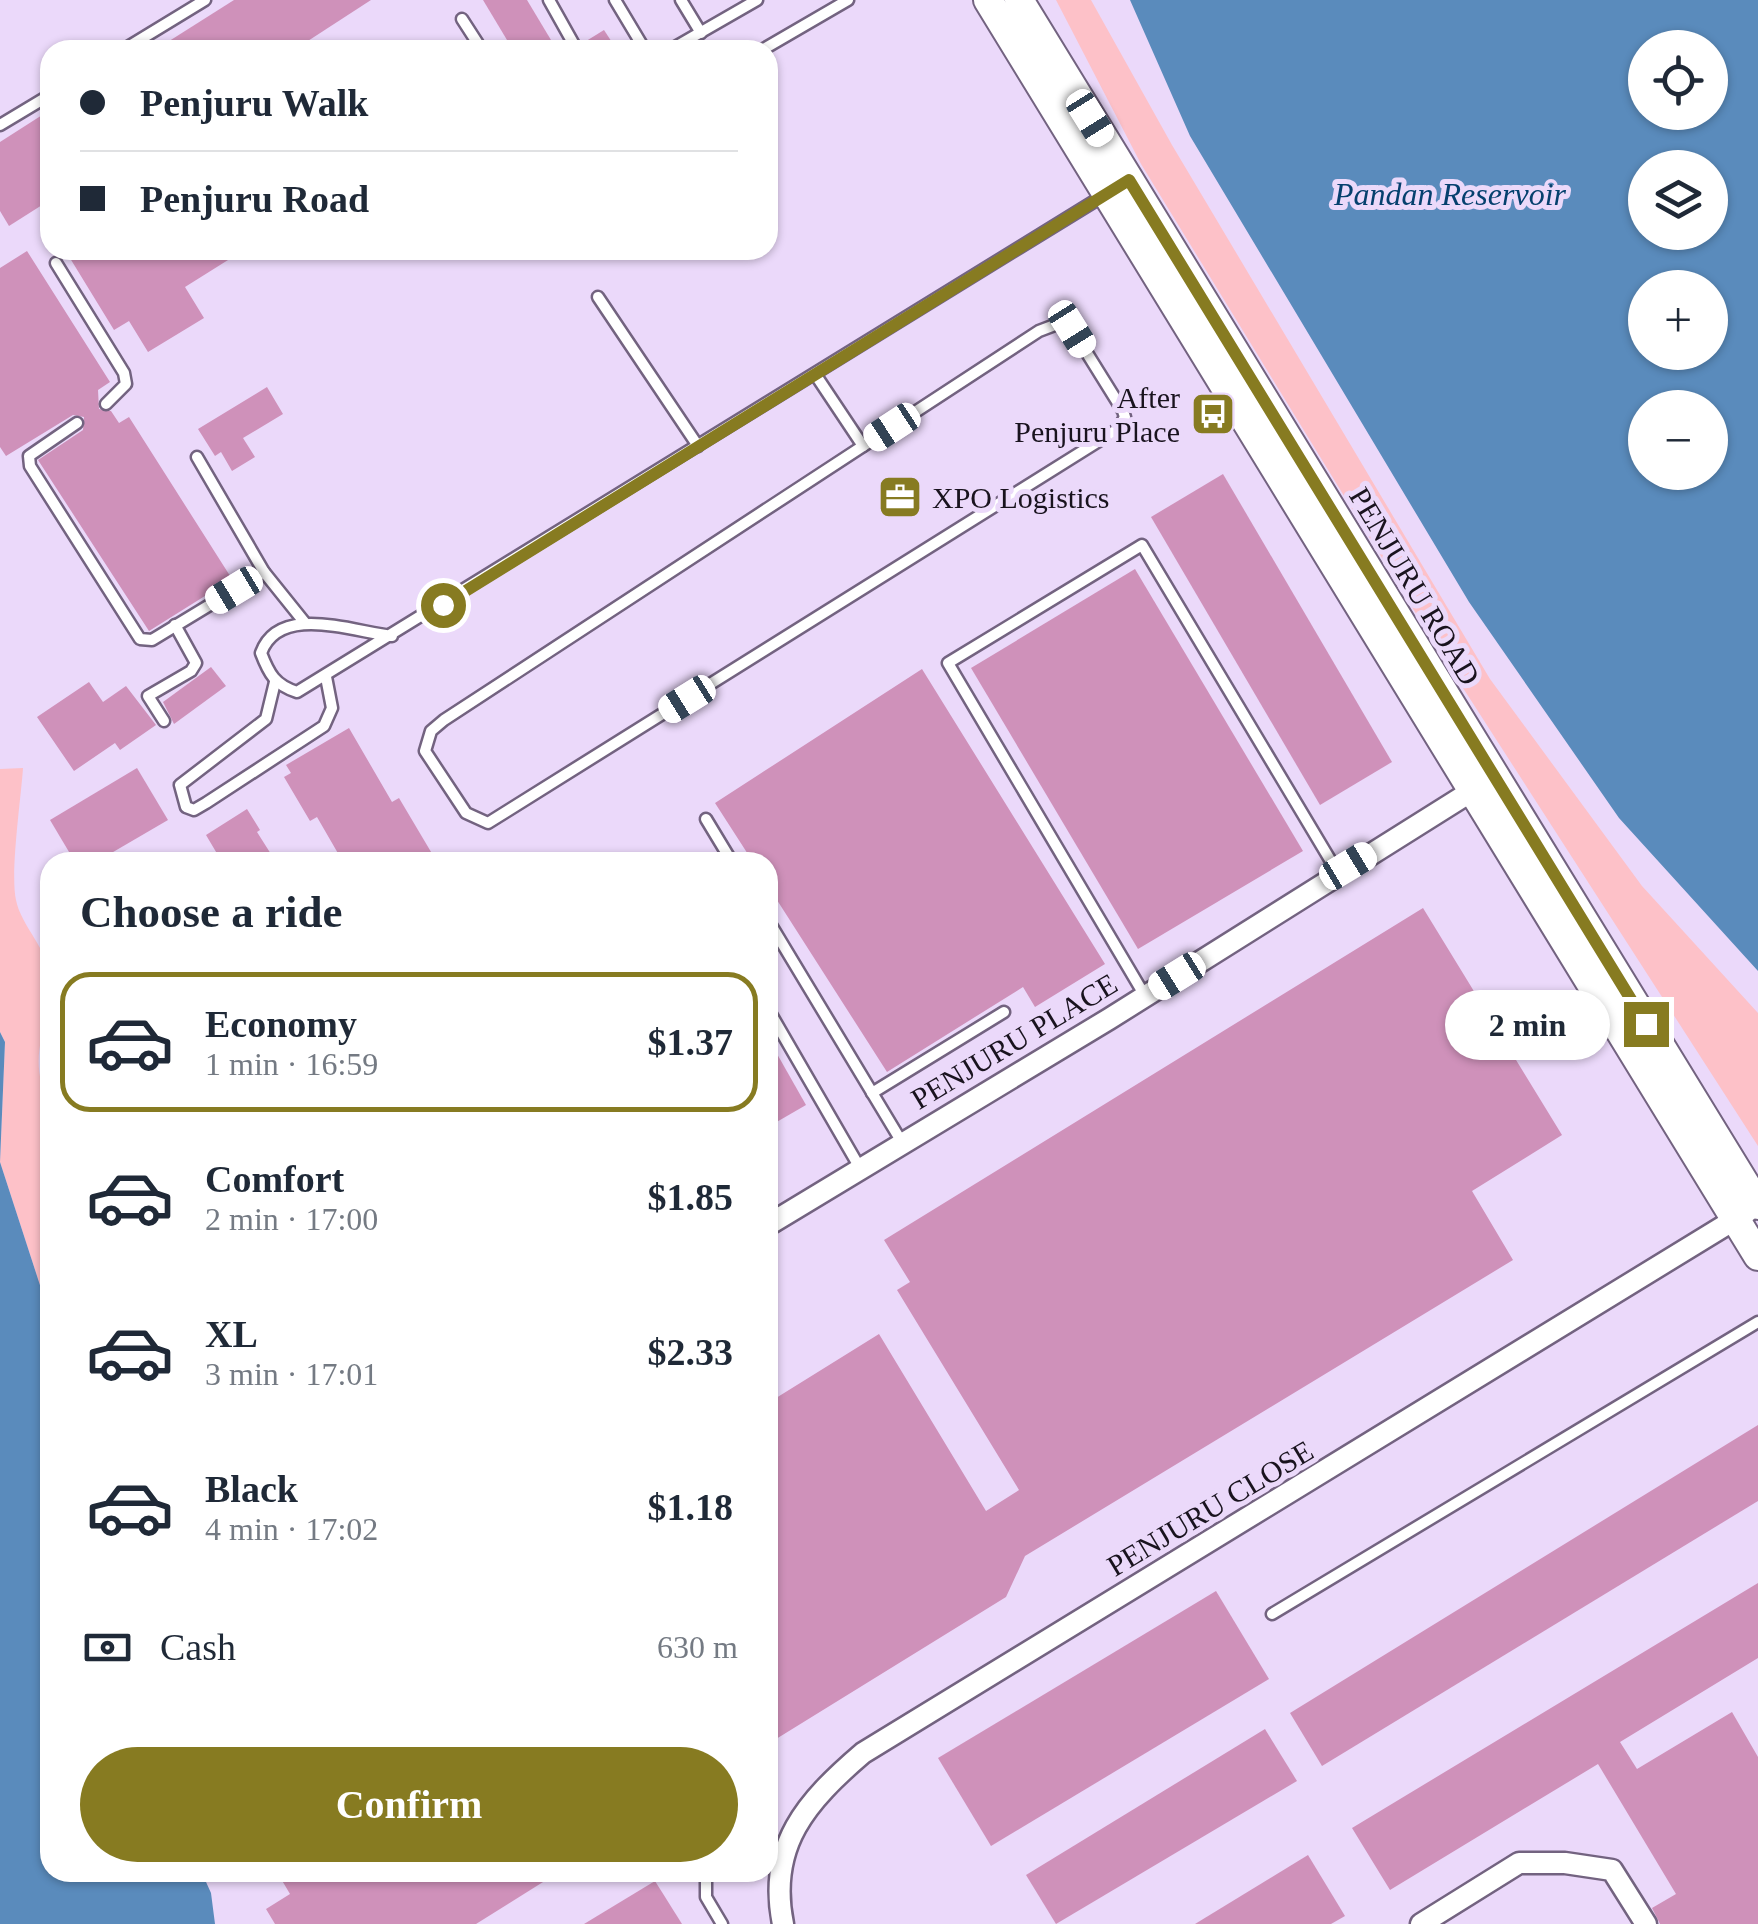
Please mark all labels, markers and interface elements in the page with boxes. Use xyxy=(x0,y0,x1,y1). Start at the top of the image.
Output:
map controls xyxy=(1628,30,1728,490)
button: locate xyxy=(1628,30,1728,130)
text: Penjuru Walk xyxy=(140,82,368,124)
car xyxy=(1061,85,1119,151)
button: layers xyxy=(1628,150,1728,250)
water label: Pandan Reservoir xyxy=(1333,176,1567,212)
text: Penjuru Road xyxy=(140,178,369,220)
button: + xyxy=(1628,270,1728,370)
car xyxy=(1043,296,1101,362)
place label: After Penjuru Place xyxy=(1014,381,1180,448)
button: − xyxy=(1628,390,1728,490)
bus stop icon: After Penjuru Place xyxy=(1190,391,1236,437)
car xyxy=(859,398,925,456)
office icon: XPO Logistics xyxy=(877,474,923,520)
place label: XPO Logistics xyxy=(932,481,1110,514)
street label: PENJURU ROAD xyxy=(1343,481,1487,691)
car xyxy=(201,562,267,618)
route start xyxy=(421,583,466,628)
car xyxy=(654,670,720,728)
car xyxy=(1315,838,1381,894)
text: Choose a ride xyxy=(80,887,343,937)
car xyxy=(1144,947,1210,1005)
street label: PENJURU PLACE xyxy=(905,967,1123,1115)
callout: 2 min xyxy=(1446,989,1611,1059)
icon: car xyxy=(85,997,175,1087)
route end xyxy=(1624,1002,1669,1047)
text: Economy xyxy=(205,1003,357,1045)
text: 2 min xyxy=(1489,1007,1566,1043)
text: $1.37 xyxy=(648,1021,733,1063)
text: 1 min · 16:59 xyxy=(205,1046,378,1082)
icon: car xyxy=(85,1152,175,1242)
text: Comfort xyxy=(205,1158,344,1200)
text: $1.85 xyxy=(648,1176,733,1218)
text: 2 min · 17:00 xyxy=(205,1201,378,1237)
icon: car xyxy=(85,1307,175,1397)
text: XL xyxy=(205,1313,258,1355)
text: $2.33 xyxy=(648,1331,733,1373)
text: 3 min · 17:01 xyxy=(205,1356,378,1392)
street label: PENJURU CLOSE xyxy=(1101,1434,1319,1582)
icon: car xyxy=(85,1462,175,1552)
text: Black xyxy=(205,1468,298,1510)
text: $1.18 xyxy=(648,1486,733,1528)
text: 4 min · 17:02 xyxy=(205,1511,378,1547)
icon: cash xyxy=(80,1620,135,1675)
text: Cash xyxy=(160,1626,236,1668)
text: 630 m xyxy=(657,1629,738,1665)
button: Confirm xyxy=(80,1747,738,1862)

